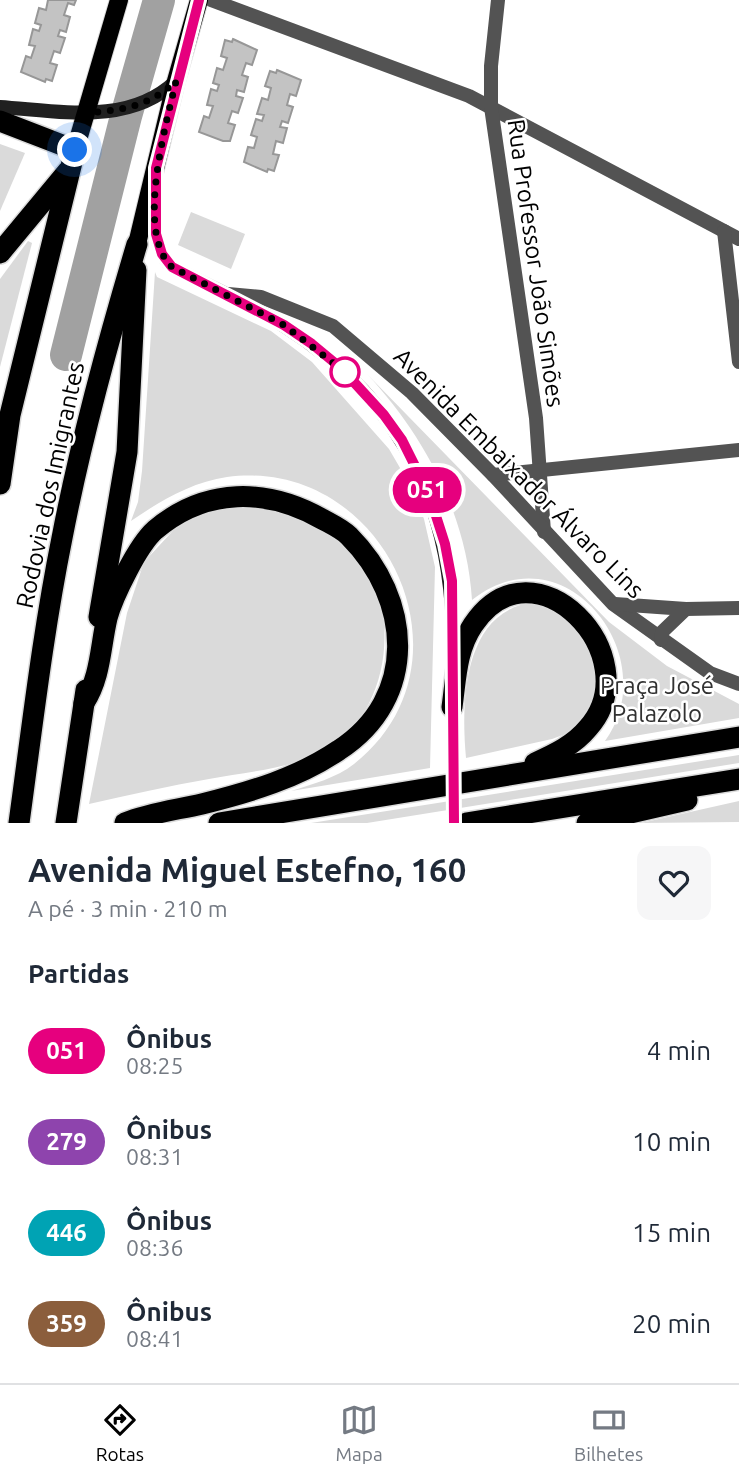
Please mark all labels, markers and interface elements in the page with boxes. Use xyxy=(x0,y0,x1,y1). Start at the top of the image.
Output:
street label: Rua Professor João Simões xyxy=(502,117,570,409)
your location xyxy=(57,132,92,167)
street label: Avenida Embaixador Álvaro Lins xyxy=(389,342,650,603)
unlabelled marker xyxy=(330,357,360,387)
street label: Rodovia dos Imigrantes xyxy=(11,359,89,611)
line badge: 051 xyxy=(387,467,467,513)
text: 051 xyxy=(407,476,447,503)
park label: Praça José Palazolo xyxy=(600,672,714,727)
button: heart xyxy=(637,846,711,920)
text: Avenida Miguel Estefno, 160 xyxy=(28,851,466,888)
text: A pé · 3 min · 210 m xyxy=(28,896,228,921)
text: Partidas xyxy=(28,959,129,988)
text: Ônibus xyxy=(126,1024,212,1053)
text: 4 min xyxy=(647,1036,711,1065)
text: 051 xyxy=(46,1037,87,1064)
text: 08:25 xyxy=(126,1053,184,1078)
text: Ônibus xyxy=(126,1115,212,1144)
text: 10 min xyxy=(632,1127,711,1156)
text: 279 xyxy=(46,1128,87,1155)
text: 08:31 xyxy=(126,1144,184,1169)
text: Ônibus xyxy=(126,1206,212,1235)
text: 15 min xyxy=(632,1218,711,1247)
text: 446 xyxy=(46,1219,87,1246)
text: 08:36 xyxy=(126,1235,184,1260)
text: Ônibus xyxy=(126,1297,212,1326)
text: 20 min xyxy=(632,1309,711,1338)
text: 359 xyxy=(46,1310,87,1337)
text: 08:41 xyxy=(126,1326,184,1351)
tab: Rotas xyxy=(96,1401,144,1465)
tab: Mapa xyxy=(335,1401,383,1465)
tab: Bilhetes xyxy=(574,1401,643,1465)

